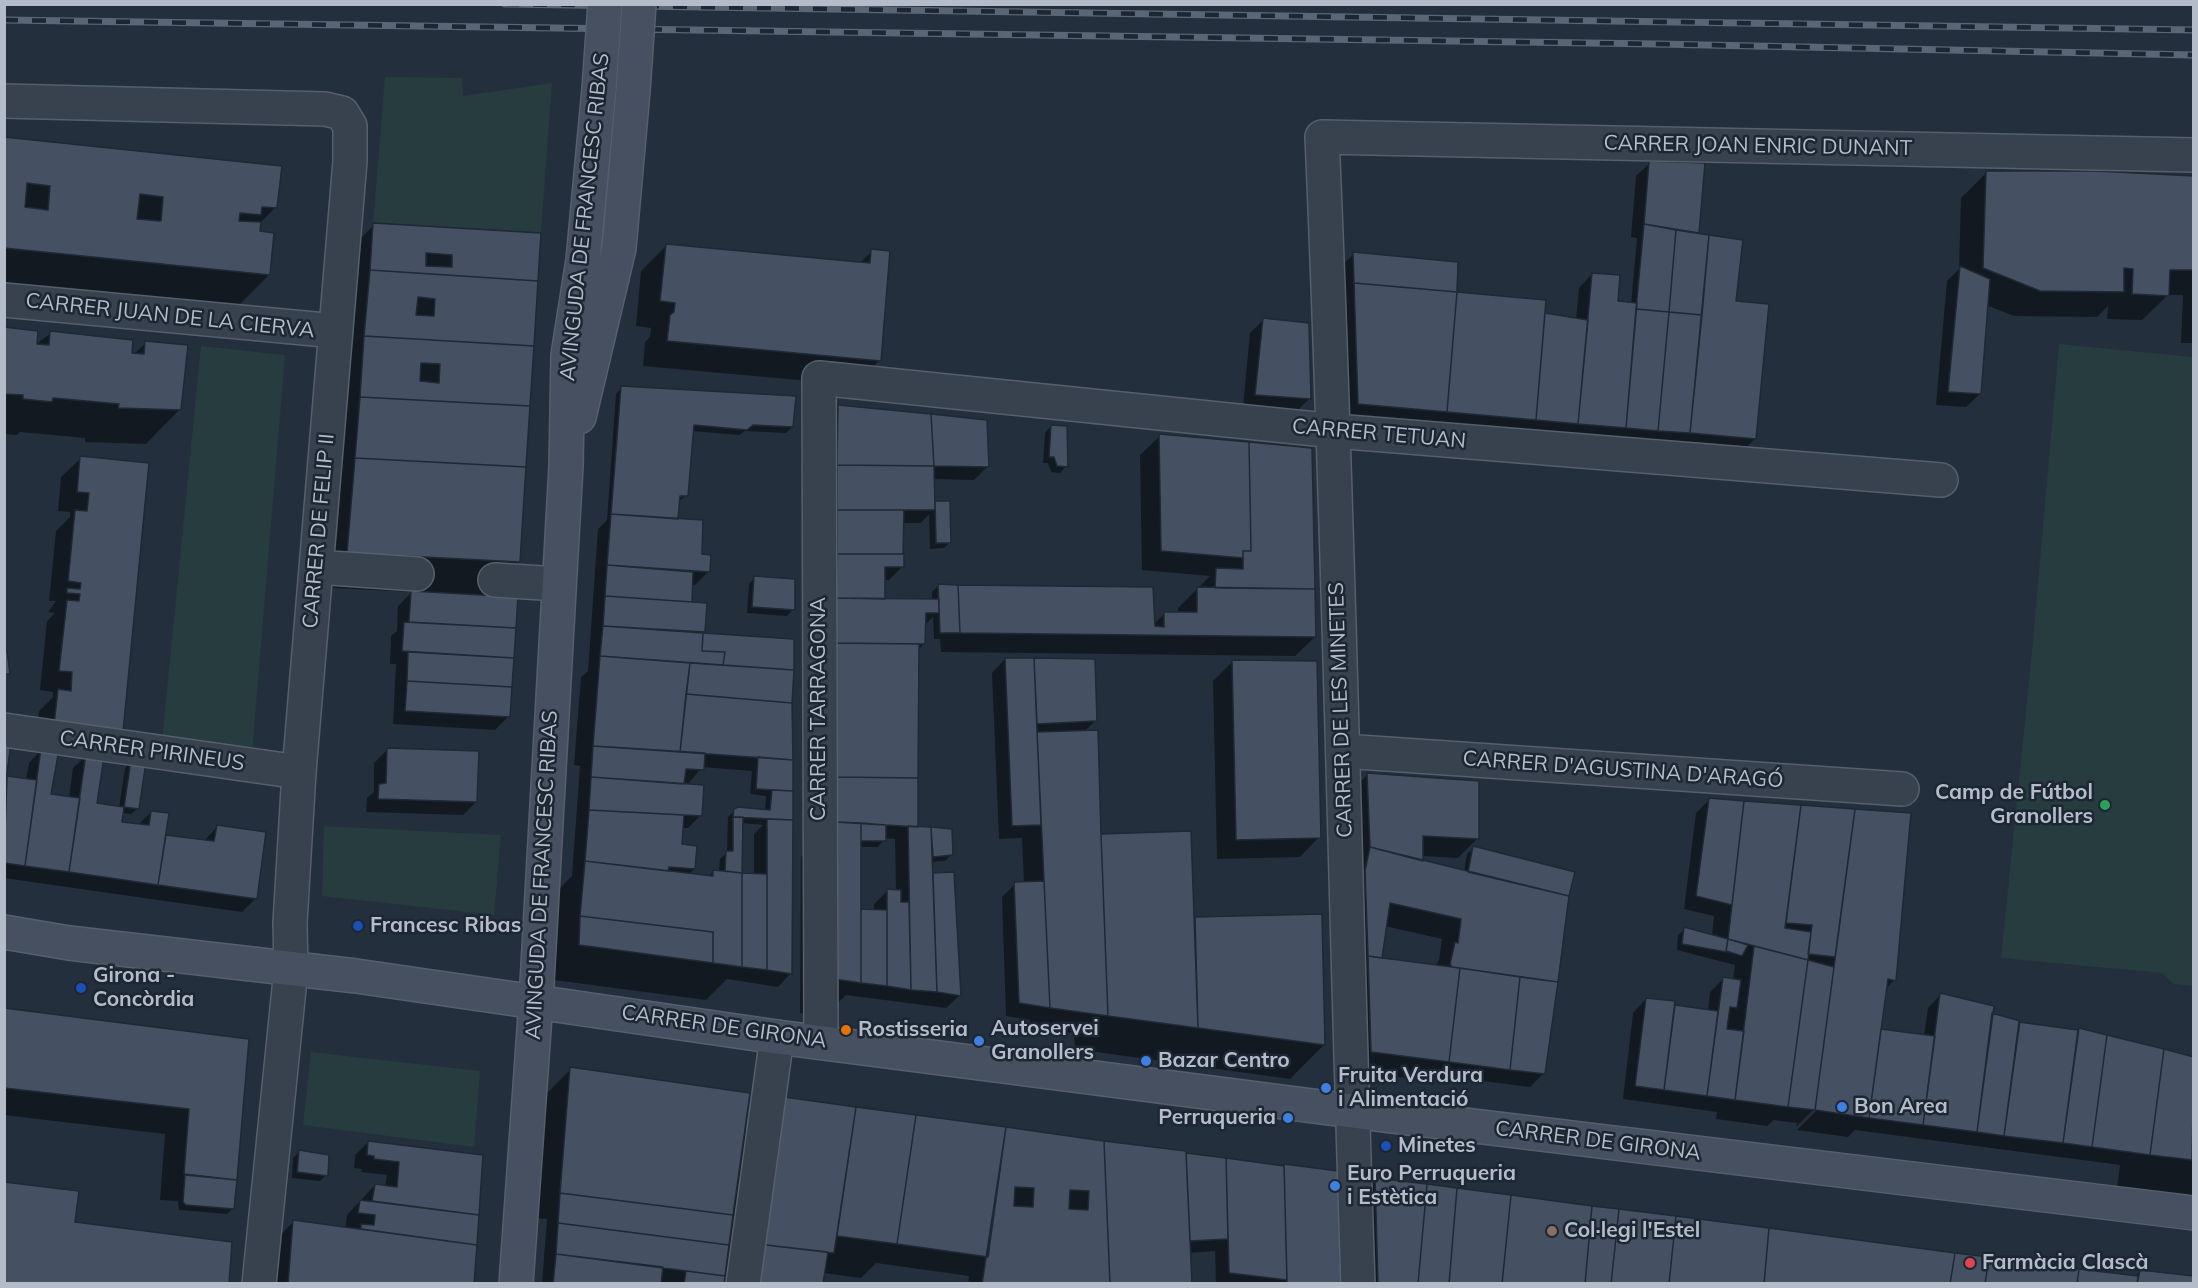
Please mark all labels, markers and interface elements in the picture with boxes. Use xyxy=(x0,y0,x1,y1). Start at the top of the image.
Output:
street label: AVINGUDA DE FRANCESC RIBAS xyxy=(555,52,615,382)
street label: CARRER JOAN ENRIC DUNANT xyxy=(1603,131,1913,161)
street label: CARRER JUAN DE LA CIERVA xyxy=(24,288,316,344)
street label: CARRER TETUAN xyxy=(1291,414,1467,454)
street label: CARRER DE FELIP II xyxy=(298,433,340,629)
street label: CARRER DE LES MINETES xyxy=(1324,582,1358,838)
street label: CARRER TARRAGONA xyxy=(806,597,832,821)
street label: AVINGUDA DE FRANCESC RIBAS xyxy=(521,710,563,1040)
street label: CARRER PIRINEUS xyxy=(58,726,246,776)
street label: CARRER D'AGUSTINA D'ARAGÓ xyxy=(1462,746,1784,794)
place label: Camp de Fútbol Granollers xyxy=(1935,780,2093,830)
marker: Camp de Fútbol Granollers xyxy=(2098,798,2112,812)
place label: Francesc Ribas xyxy=(370,913,521,939)
marker: Francesc Ribas xyxy=(351,919,365,933)
place label: Girona - Concòrdia xyxy=(93,963,194,1013)
marker: Girona - Concòrdia xyxy=(74,981,88,995)
street label: CARRER DE GIRONA xyxy=(620,1000,828,1054)
place label: Autoservei Granollers xyxy=(991,1016,1099,1066)
place label: Rostisseria xyxy=(858,1017,968,1043)
marker: Rostisseria xyxy=(839,1023,853,1037)
marker: Autoservei Granollers xyxy=(972,1034,986,1048)
place label: Bazar Centro xyxy=(1158,1048,1290,1074)
marker: Bazar Centro xyxy=(1139,1054,1153,1068)
place label: Fruita Verdura i Alimentació xyxy=(1338,1063,1483,1113)
marker: Fruita Verdura i Alimentació xyxy=(1319,1081,1333,1095)
place label: Bon Area xyxy=(1854,1094,1948,1120)
marker: Bon Area xyxy=(1835,1100,1849,1114)
place label: Perruqueria xyxy=(1158,1105,1276,1131)
marker: Perruqueria xyxy=(1281,1111,1295,1125)
street label: CARRER DE GIRONA xyxy=(1494,1116,1702,1166)
place label: Minetes xyxy=(1398,1133,1476,1159)
marker: Minetes xyxy=(1379,1139,1393,1153)
place label: Euro Perruqueria i Estètica xyxy=(1347,1161,1516,1211)
marker: Euro Perruqueria i Estètica xyxy=(1328,1179,1342,1193)
place label: Col·legi l'Estel xyxy=(1564,1218,1700,1244)
marker: Col·legi l'Estel xyxy=(1545,1224,1559,1238)
place label: Farmàcia Clascà xyxy=(1982,1250,2149,1276)
marker: Farmàcia Clascà xyxy=(1963,1256,1977,1270)

